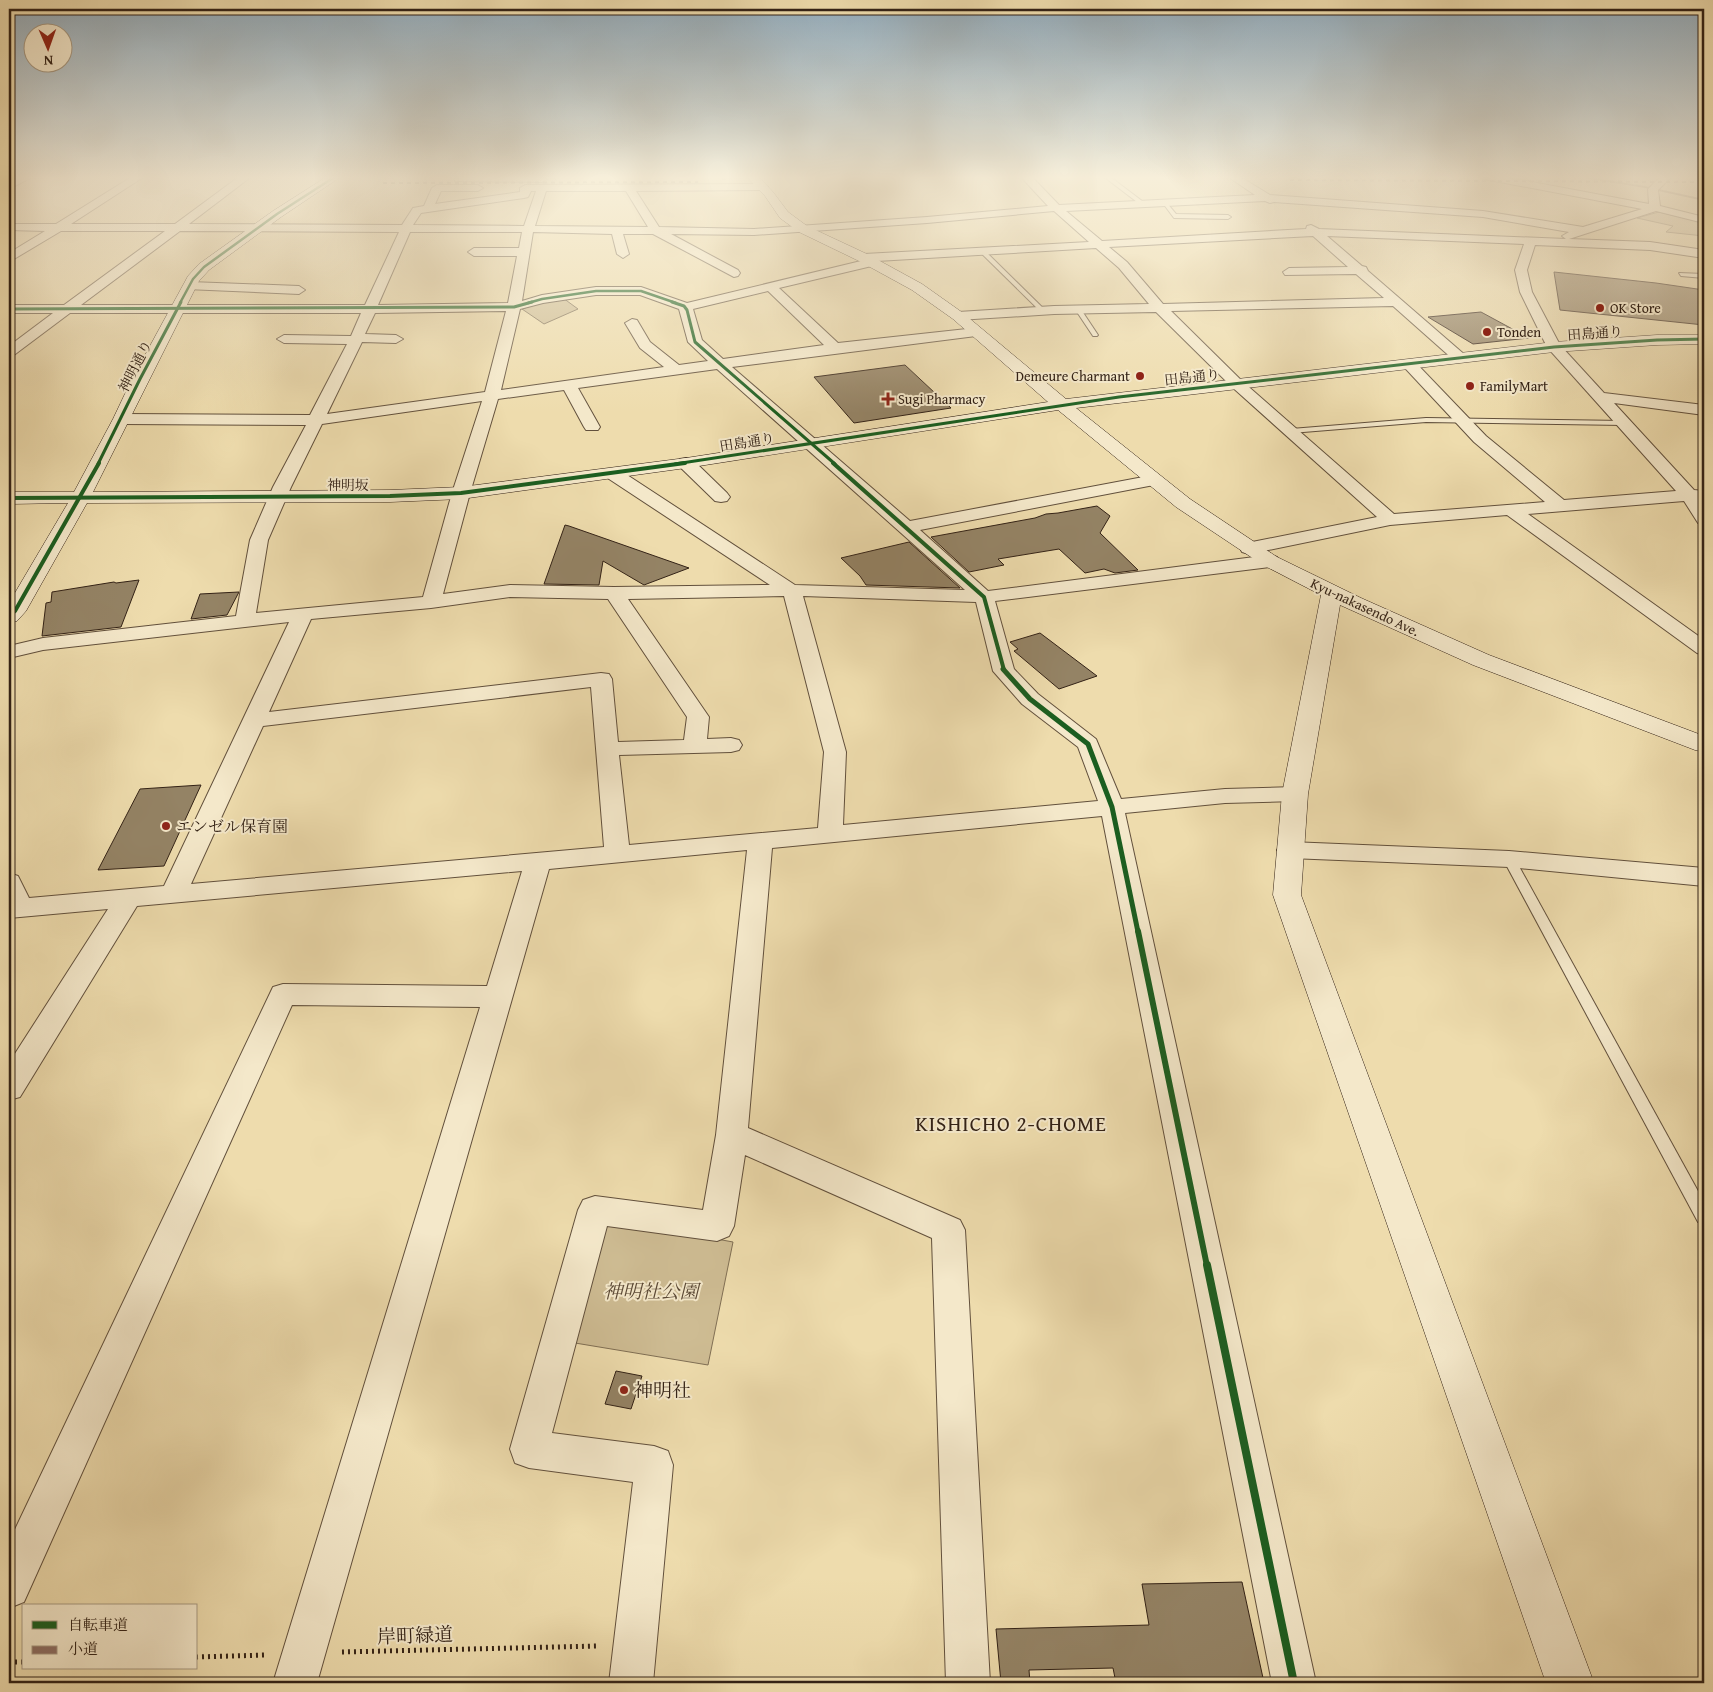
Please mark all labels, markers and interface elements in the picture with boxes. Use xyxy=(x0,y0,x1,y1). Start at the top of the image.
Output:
north arrow xyxy=(22,22,72,72)
text: N xyxy=(43,51,53,71)
place label: OK Store xyxy=(1610,298,1661,318)
marker: OK Store xyxy=(1594,302,1606,314)
street label: 田島通り xyxy=(1566,321,1624,345)
place label: Tonden xyxy=(1497,322,1541,342)
marker: Tonden xyxy=(1481,326,1493,338)
street label: 神明通り xyxy=(113,337,157,395)
street label: 田島通り xyxy=(1163,364,1221,390)
place label: Demeure Charmant xyxy=(1015,366,1130,386)
marker: Demeure Charmant xyxy=(1134,370,1146,382)
place label: FamilyMart xyxy=(1480,376,1548,396)
marker: FamilyMart xyxy=(1464,380,1476,392)
place label: Sugi Pharmacy xyxy=(898,389,985,409)
marker: Sugi Pharmacy xyxy=(882,393,894,405)
street label: 田島通り xyxy=(718,428,776,456)
street label: 神明坂 xyxy=(327,475,369,495)
street label: Kyu-nakasendo Ave. xyxy=(1307,573,1423,641)
place label: エンゼル保育園 xyxy=(176,814,288,838)
marker: エンゼル保育園 xyxy=(160,820,172,832)
district label: KISHICHO 2-CHOME xyxy=(915,1108,1107,1139)
park label: 神明社公園 xyxy=(603,1277,701,1305)
place label: 神明社 xyxy=(634,1376,691,1404)
marker: 神明社 xyxy=(618,1384,630,1396)
legend xyxy=(22,1604,198,1670)
text: 自転車道 xyxy=(68,1614,128,1635)
street label: 岸町緑道 xyxy=(377,1620,453,1650)
text: 小道 xyxy=(68,1638,98,1659)

